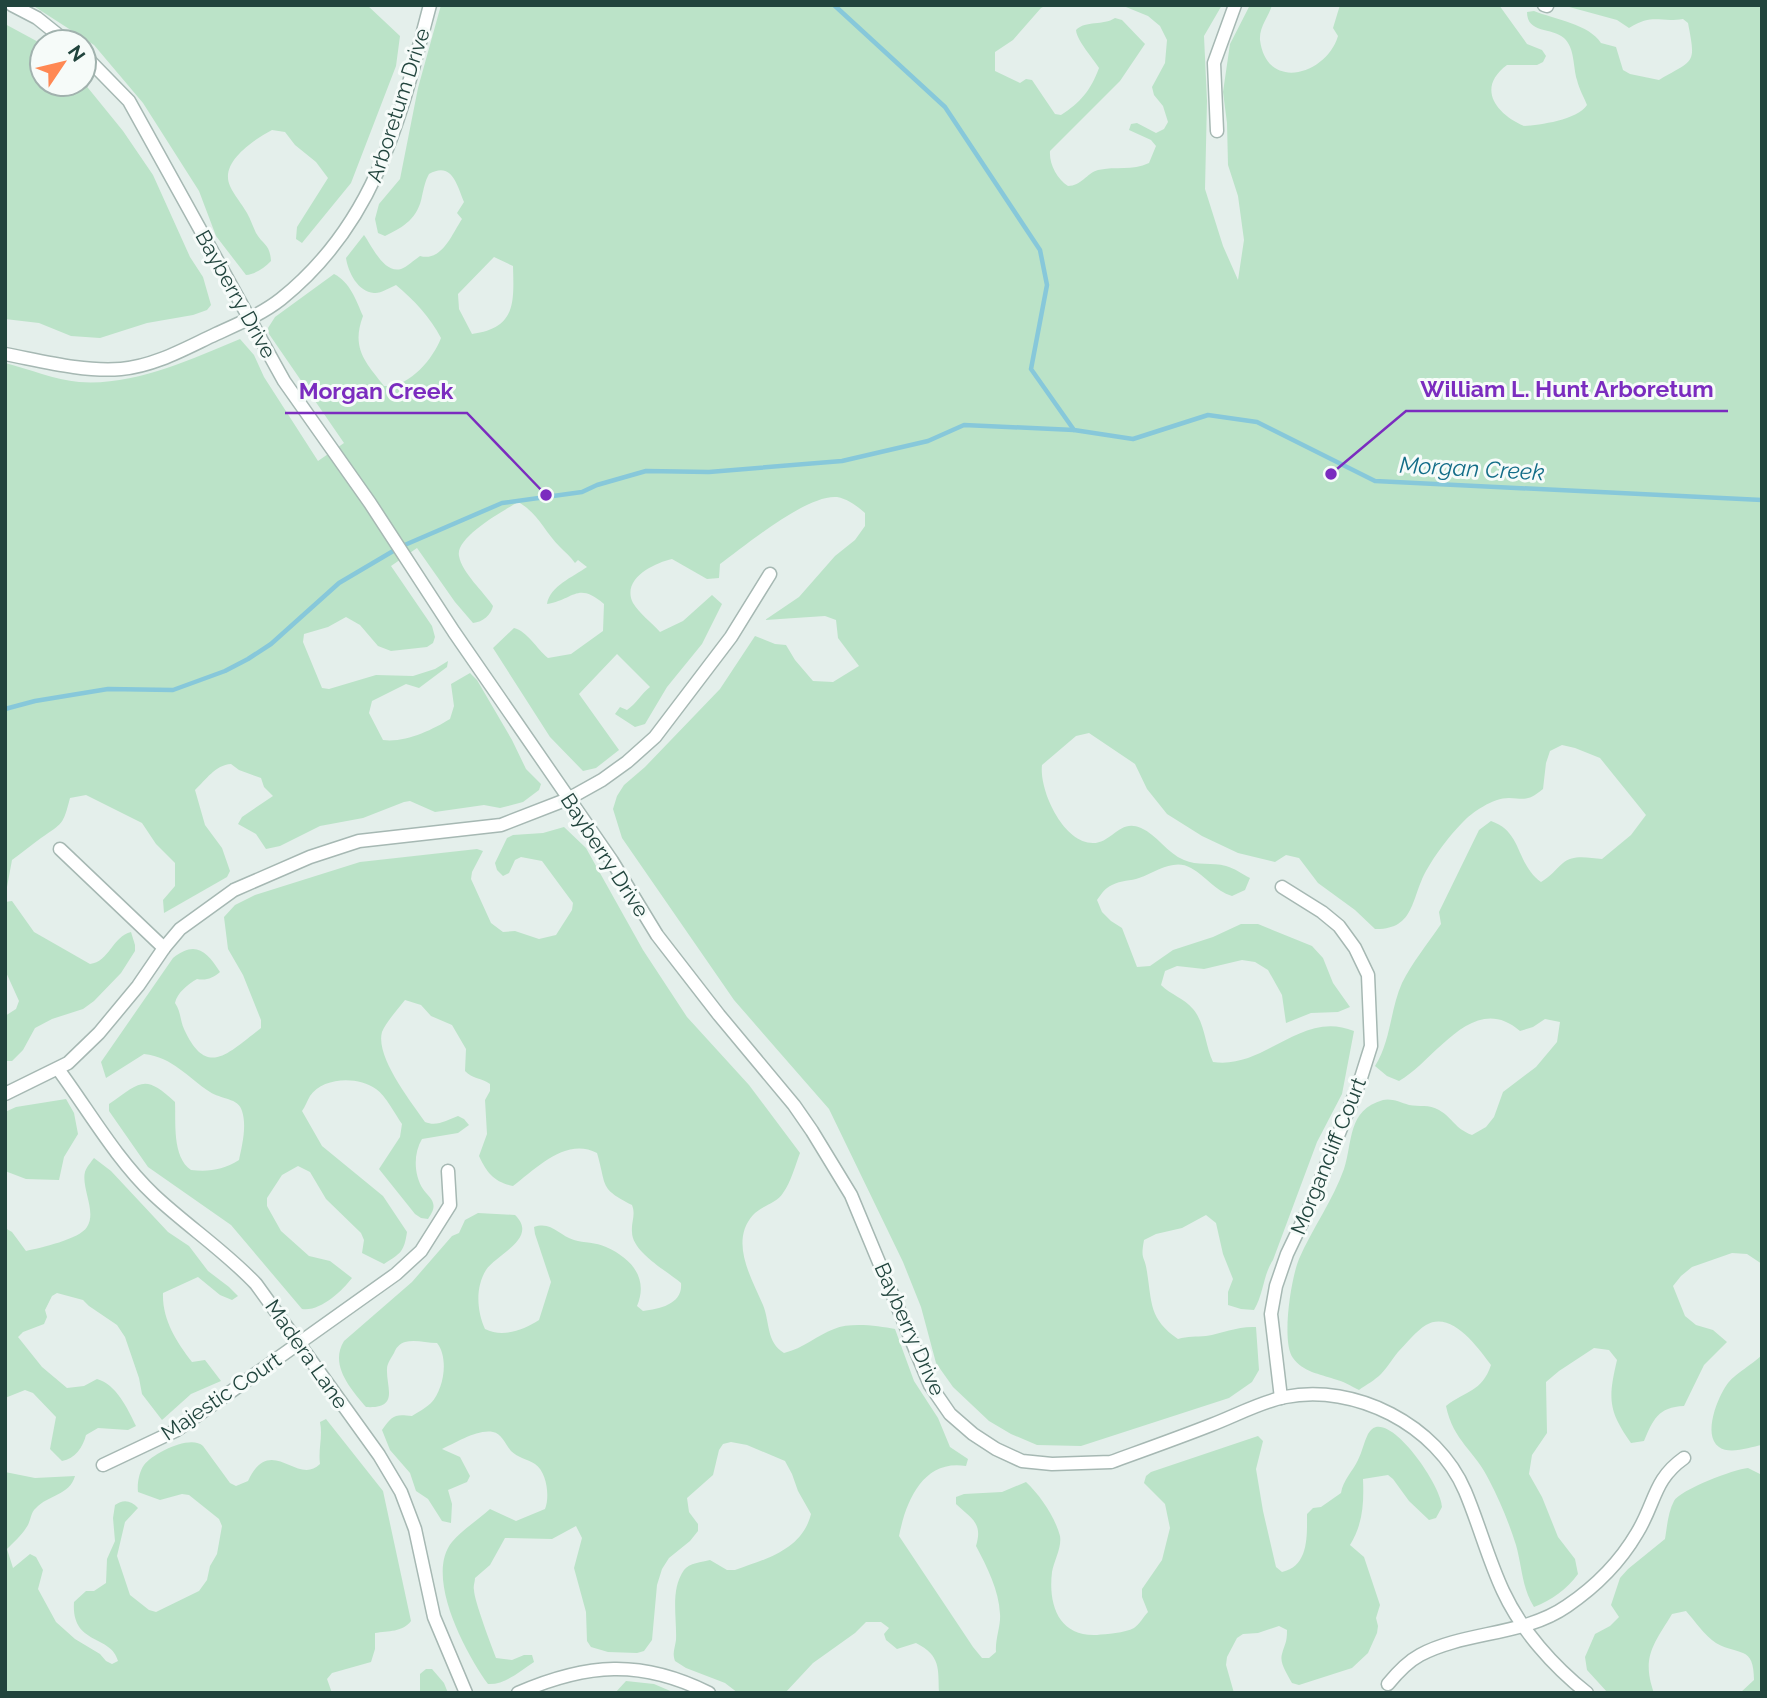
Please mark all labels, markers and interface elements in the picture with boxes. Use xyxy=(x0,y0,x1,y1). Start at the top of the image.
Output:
street label: Arboretum Drive xyxy=(361,25,435,185)
north arrow xyxy=(28,28,98,98)
text: N xyxy=(64,41,90,65)
street label: Bayberry Drive xyxy=(190,225,282,363)
callout: William L. Hunt Arboretum xyxy=(1406,367,1728,411)
callout: Morgan Creek xyxy=(285,369,467,413)
text: William L. Hunt Arboretum xyxy=(1420,375,1714,402)
text: Morgan Creek xyxy=(299,377,453,404)
water label: Morgan Creek xyxy=(1399,451,1545,485)
street label: Bayberry Drive xyxy=(556,788,654,922)
street label: Morgancliff Court xyxy=(1285,1074,1371,1238)
street label: Bayberry Drive xyxy=(870,1259,950,1399)
street label: Madera Lane xyxy=(260,1295,354,1413)
street label: Majestic Court xyxy=(156,1347,286,1445)

